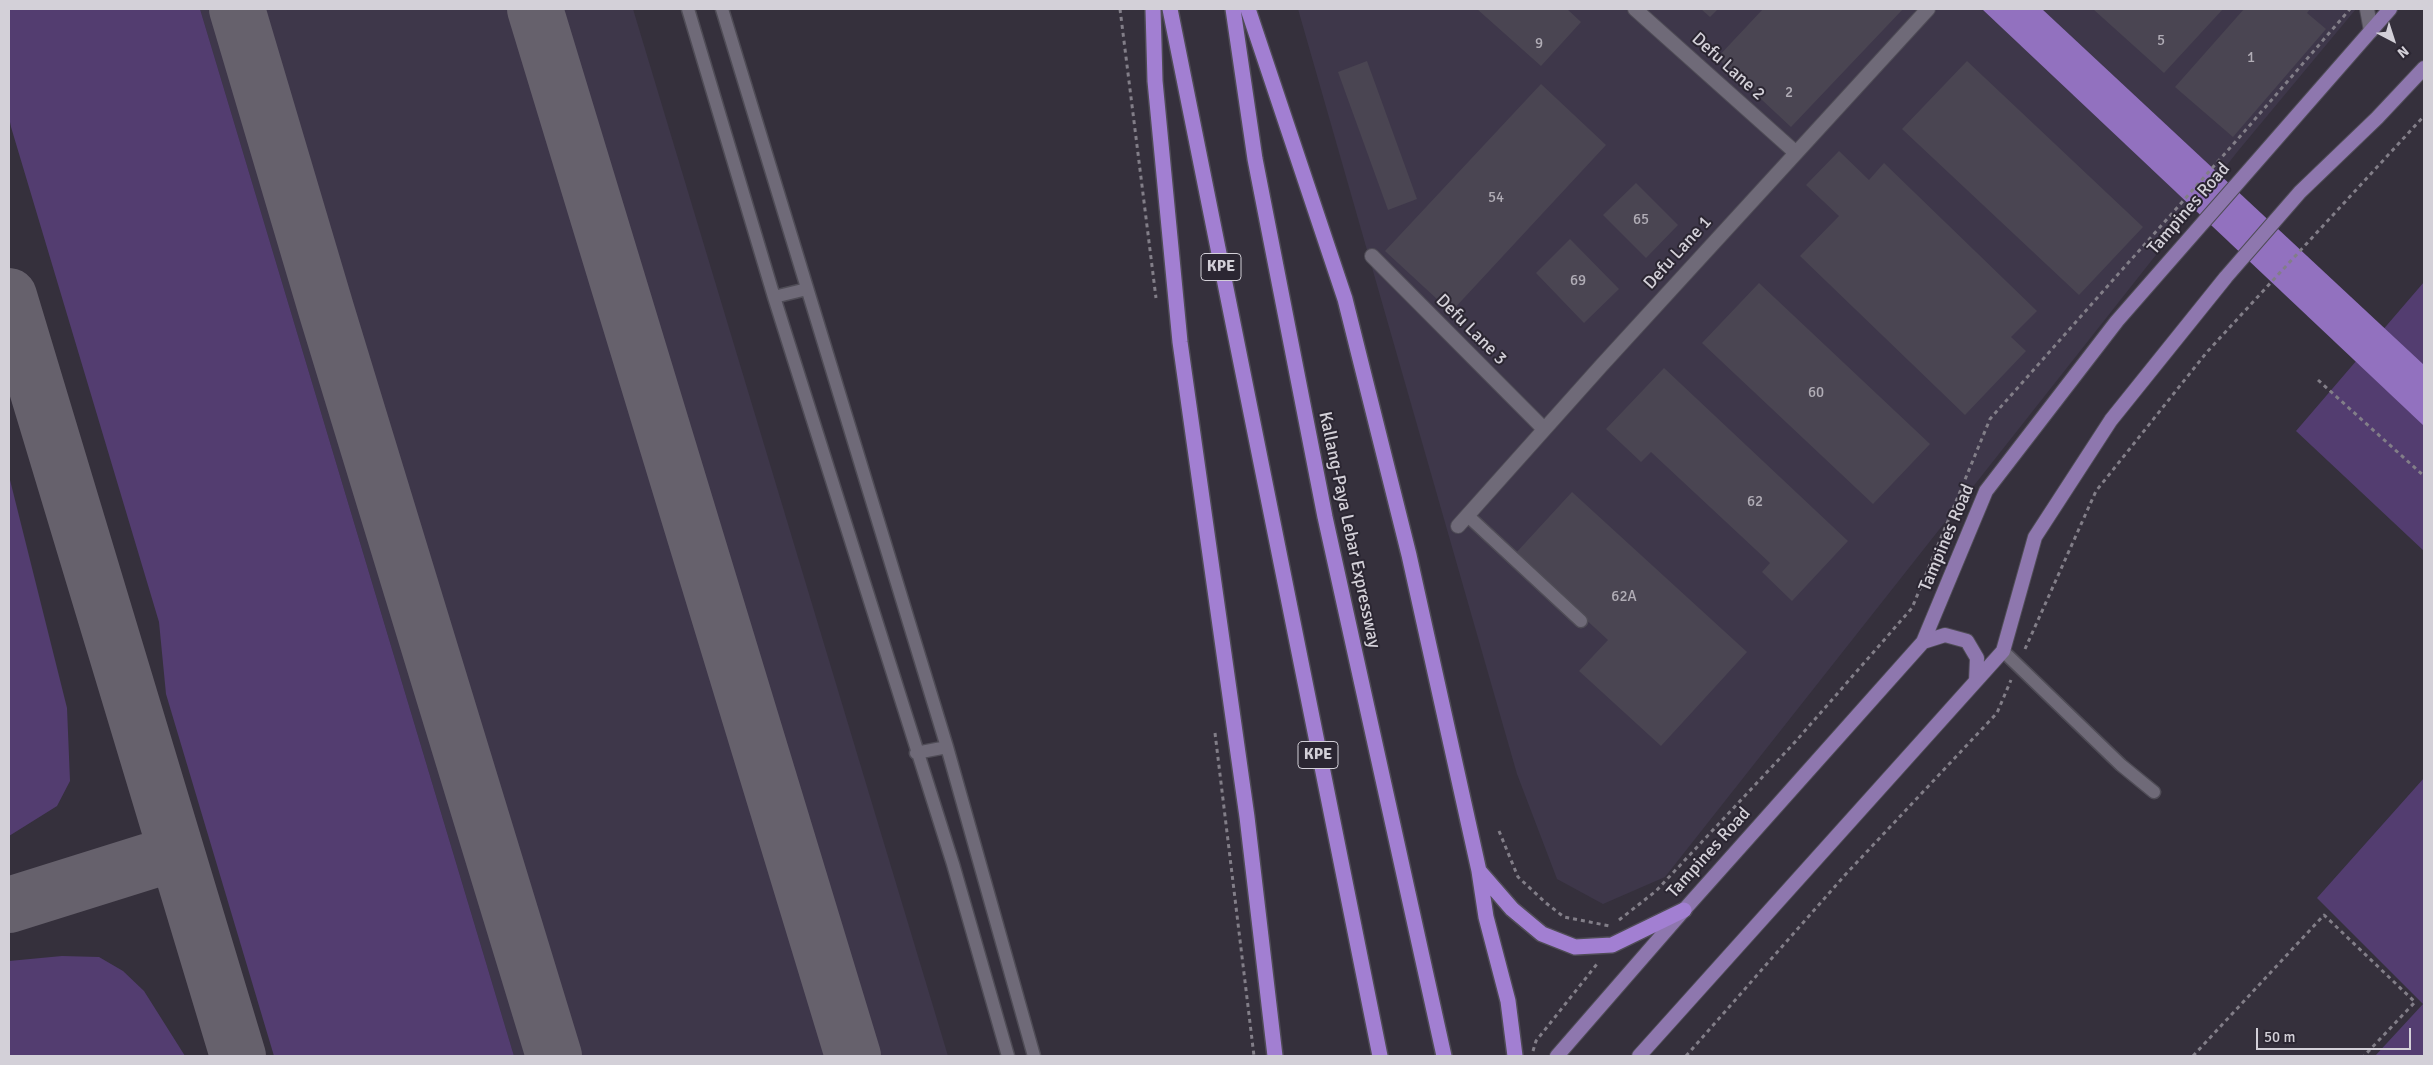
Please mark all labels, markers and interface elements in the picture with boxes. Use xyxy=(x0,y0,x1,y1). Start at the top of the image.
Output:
north arrow xyxy=(2368,15,2418,65)
street label: Defu Lane 2 xyxy=(1687,28,1769,106)
house number: 5 xyxy=(2157,32,2165,50)
house number: 9 xyxy=(1535,35,1543,53)
text: N xyxy=(2394,42,2412,62)
house number: 1 xyxy=(2247,49,2255,67)
house number: 2 xyxy=(1785,84,1793,102)
street label: Tampines Road xyxy=(2143,159,2235,259)
house number: 54 xyxy=(1488,189,1504,207)
house number: 65 xyxy=(1633,211,1649,229)
street label: Defu Lane 1 xyxy=(1639,212,1717,294)
road number: KPE xyxy=(1201,253,1241,280)
house number: 69 xyxy=(1570,272,1586,290)
street label: Defu Lane 3 xyxy=(1431,290,1511,370)
house number: 60 xyxy=(1808,384,1824,402)
street label: Kallang-Paya Lebar Expressway xyxy=(1313,410,1385,650)
street label: Tampines Road xyxy=(1915,481,1979,595)
house number: 62 xyxy=(1747,493,1763,511)
house number: 62A xyxy=(1611,588,1637,606)
road number: KPE xyxy=(1298,742,1338,768)
street label: Tampines Road xyxy=(1663,803,1755,903)
scale bar xyxy=(2258,1018,2413,1050)
text: 50 m xyxy=(2264,1028,2295,1046)

